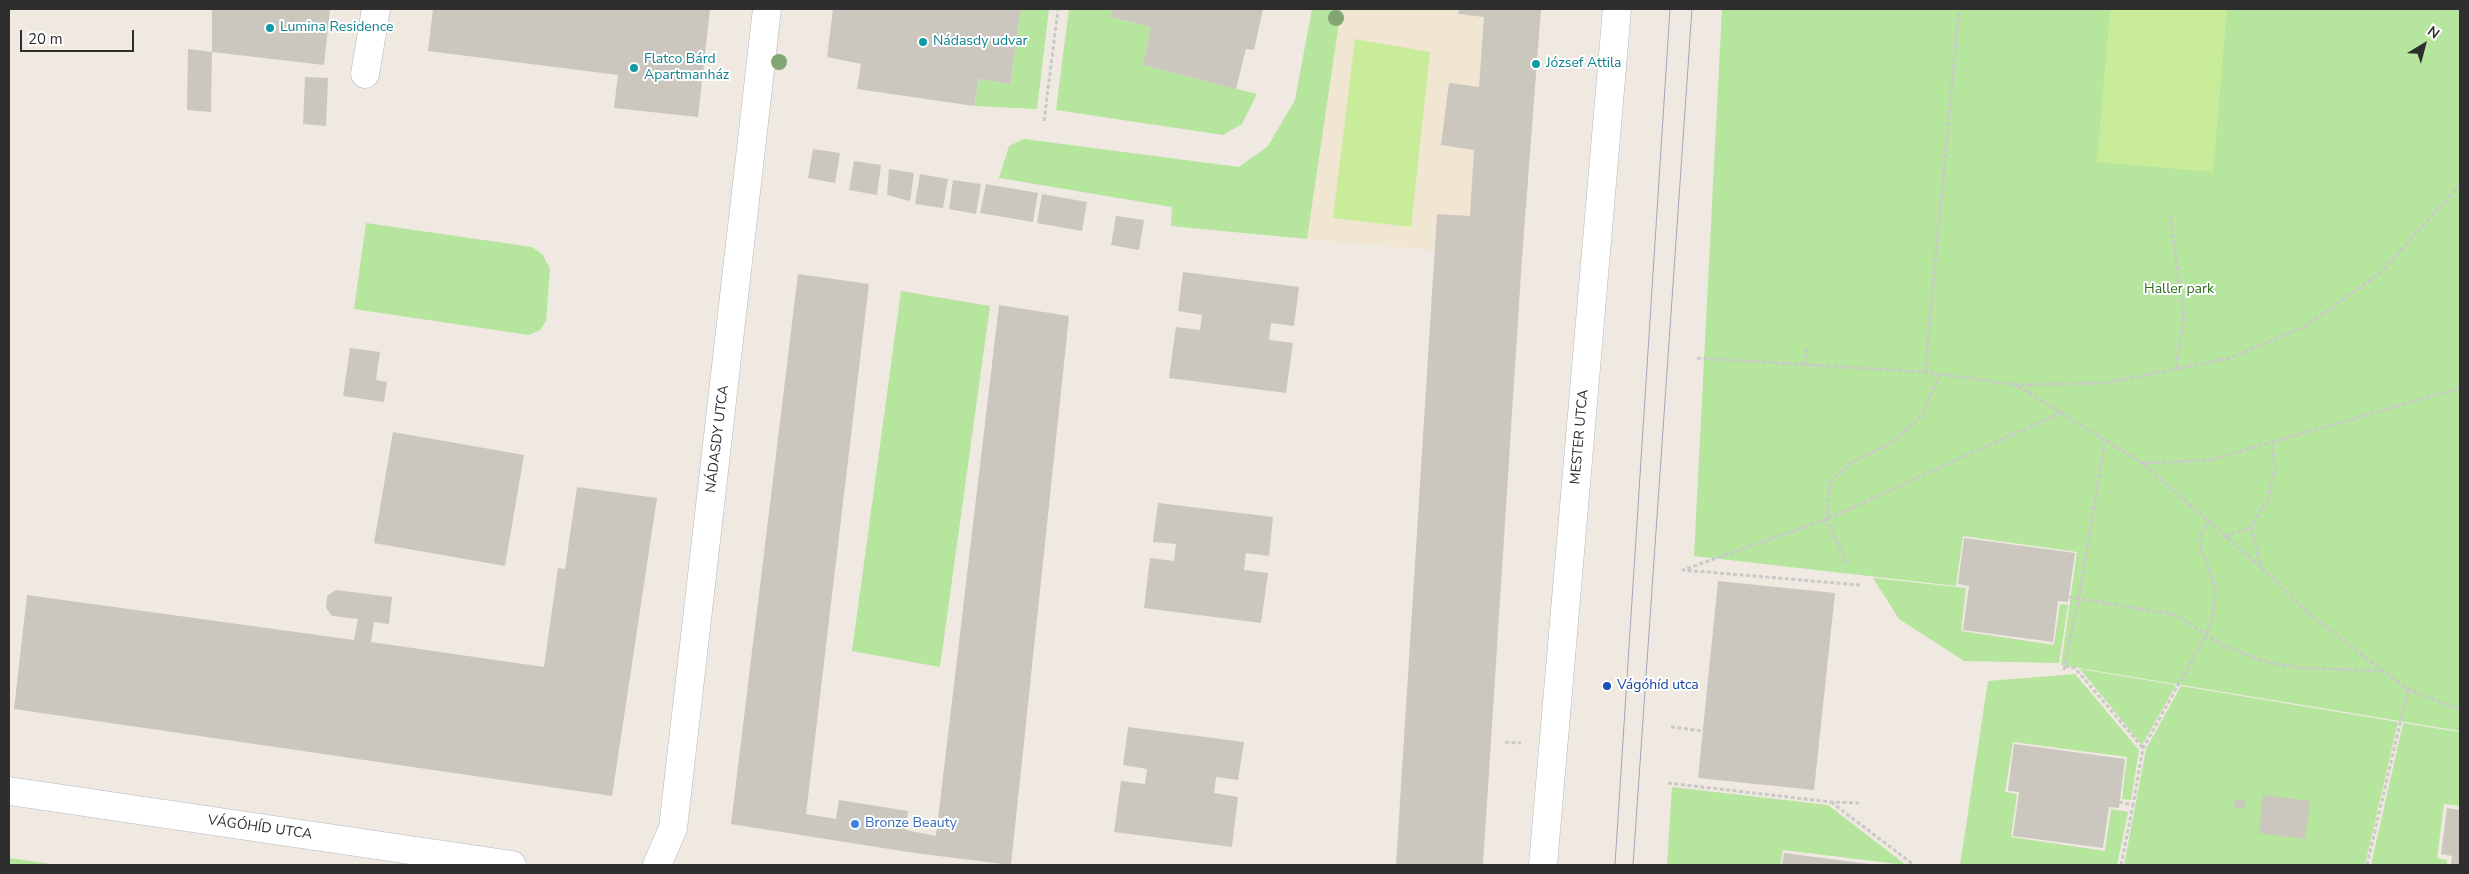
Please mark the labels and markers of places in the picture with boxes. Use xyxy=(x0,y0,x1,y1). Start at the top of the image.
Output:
place label: Lumina Residence xyxy=(280,20,394,36)
marker: Lumina Residence xyxy=(264,22,276,34)
place label: Nádasdy udvar xyxy=(933,34,1028,50)
marker: Nádasdy udvar xyxy=(917,36,929,48)
place label: Flatco Bárd Apartmanház xyxy=(644,52,729,84)
place label: József Attila xyxy=(1546,56,1622,72)
marker: József Attila xyxy=(1530,58,1542,70)
marker: Flatco Bárd Apartmanház xyxy=(628,62,640,74)
place label: Vágóhíd utca xyxy=(1617,678,1699,694)
marker: Vágóhíd utca xyxy=(1601,680,1613,692)
place label: Bronze Beauty xyxy=(865,816,957,832)
marker: Bronze Beauty xyxy=(849,818,861,830)

